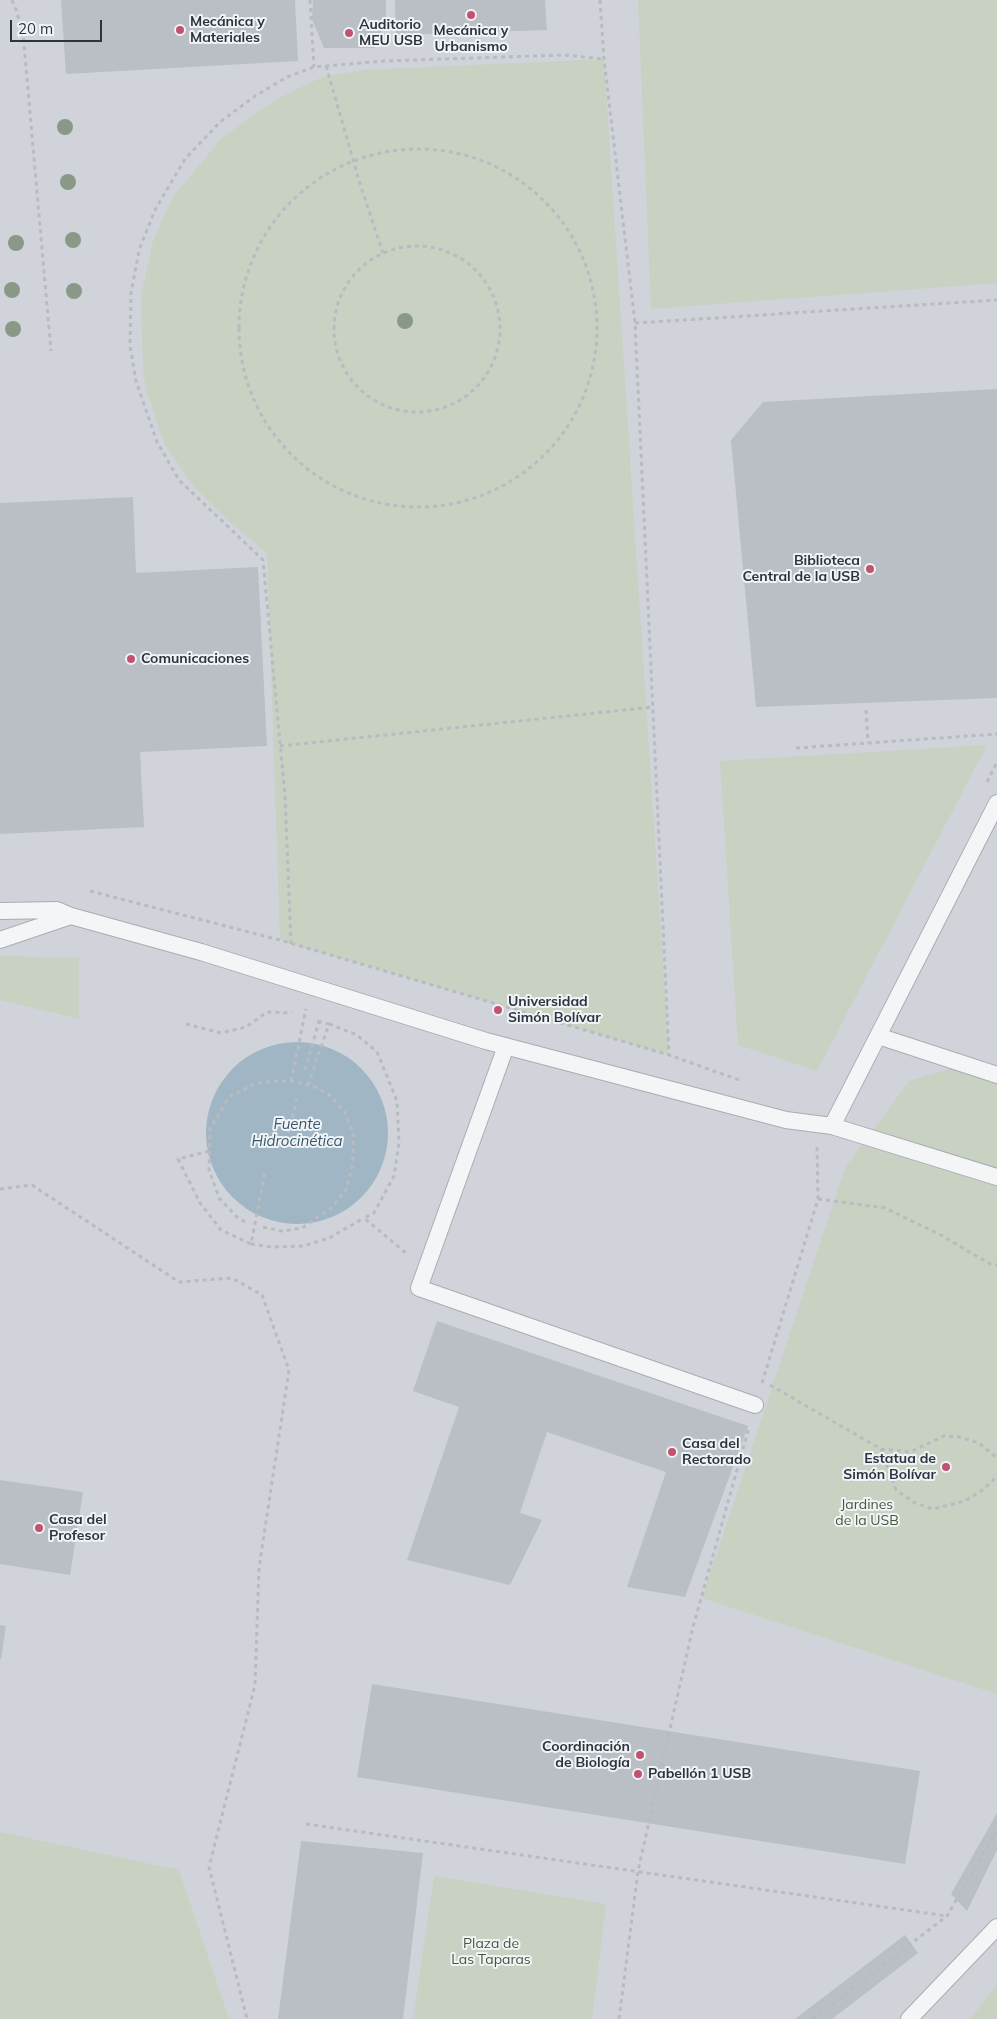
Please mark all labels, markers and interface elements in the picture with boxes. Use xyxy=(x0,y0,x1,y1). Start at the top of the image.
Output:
marker: Mecánica y Urbanismo xyxy=(465,9,477,21)
scale bar xyxy=(12,10,105,42)
place label: Mecánica y Materiales xyxy=(190,14,265,46)
place label: Auditorio MEU USB xyxy=(359,17,423,49)
text: 20 m xyxy=(18,19,53,38)
place label: Mecánica y Urbanismo xyxy=(434,23,508,56)
marker: Mecánica y Materiales xyxy=(174,24,186,36)
marker: Auditorio MEU USB xyxy=(343,27,355,39)
place label: Biblioteca Central de la USB xyxy=(742,553,860,586)
marker: Biblioteca Central de la USB xyxy=(864,563,876,575)
place label: Comunicaciones xyxy=(141,651,249,667)
marker: Comunicaciones xyxy=(125,653,137,665)
place label: Universidad Simón Bolívar xyxy=(508,994,601,1026)
marker: Universidad Simón Bolívar xyxy=(492,1004,504,1016)
water label: Fuente Hidrocinética xyxy=(251,1115,343,1150)
place label: Casa del Rectorado xyxy=(682,1436,751,1468)
marker: Casa del Rectorado xyxy=(666,1446,678,1458)
place label: Estatua de Simón Bolívar xyxy=(843,1451,936,1484)
marker: Estatua de Simón Bolívar xyxy=(940,1461,952,1473)
park label: Jardines de la USB xyxy=(835,1497,899,1530)
place label: Casa del Profesor xyxy=(49,1512,107,1544)
marker: Casa del Profesor xyxy=(33,1522,45,1534)
place label: Coordinación de Biología xyxy=(542,1739,630,1771)
marker: Coordinación de Biología xyxy=(634,1749,646,1761)
place label: Pabellón 1 USB xyxy=(648,1766,751,1782)
marker: Pabellón 1 USB xyxy=(632,1768,644,1780)
park label: Plaza de Las Taparas xyxy=(451,1936,531,1968)

